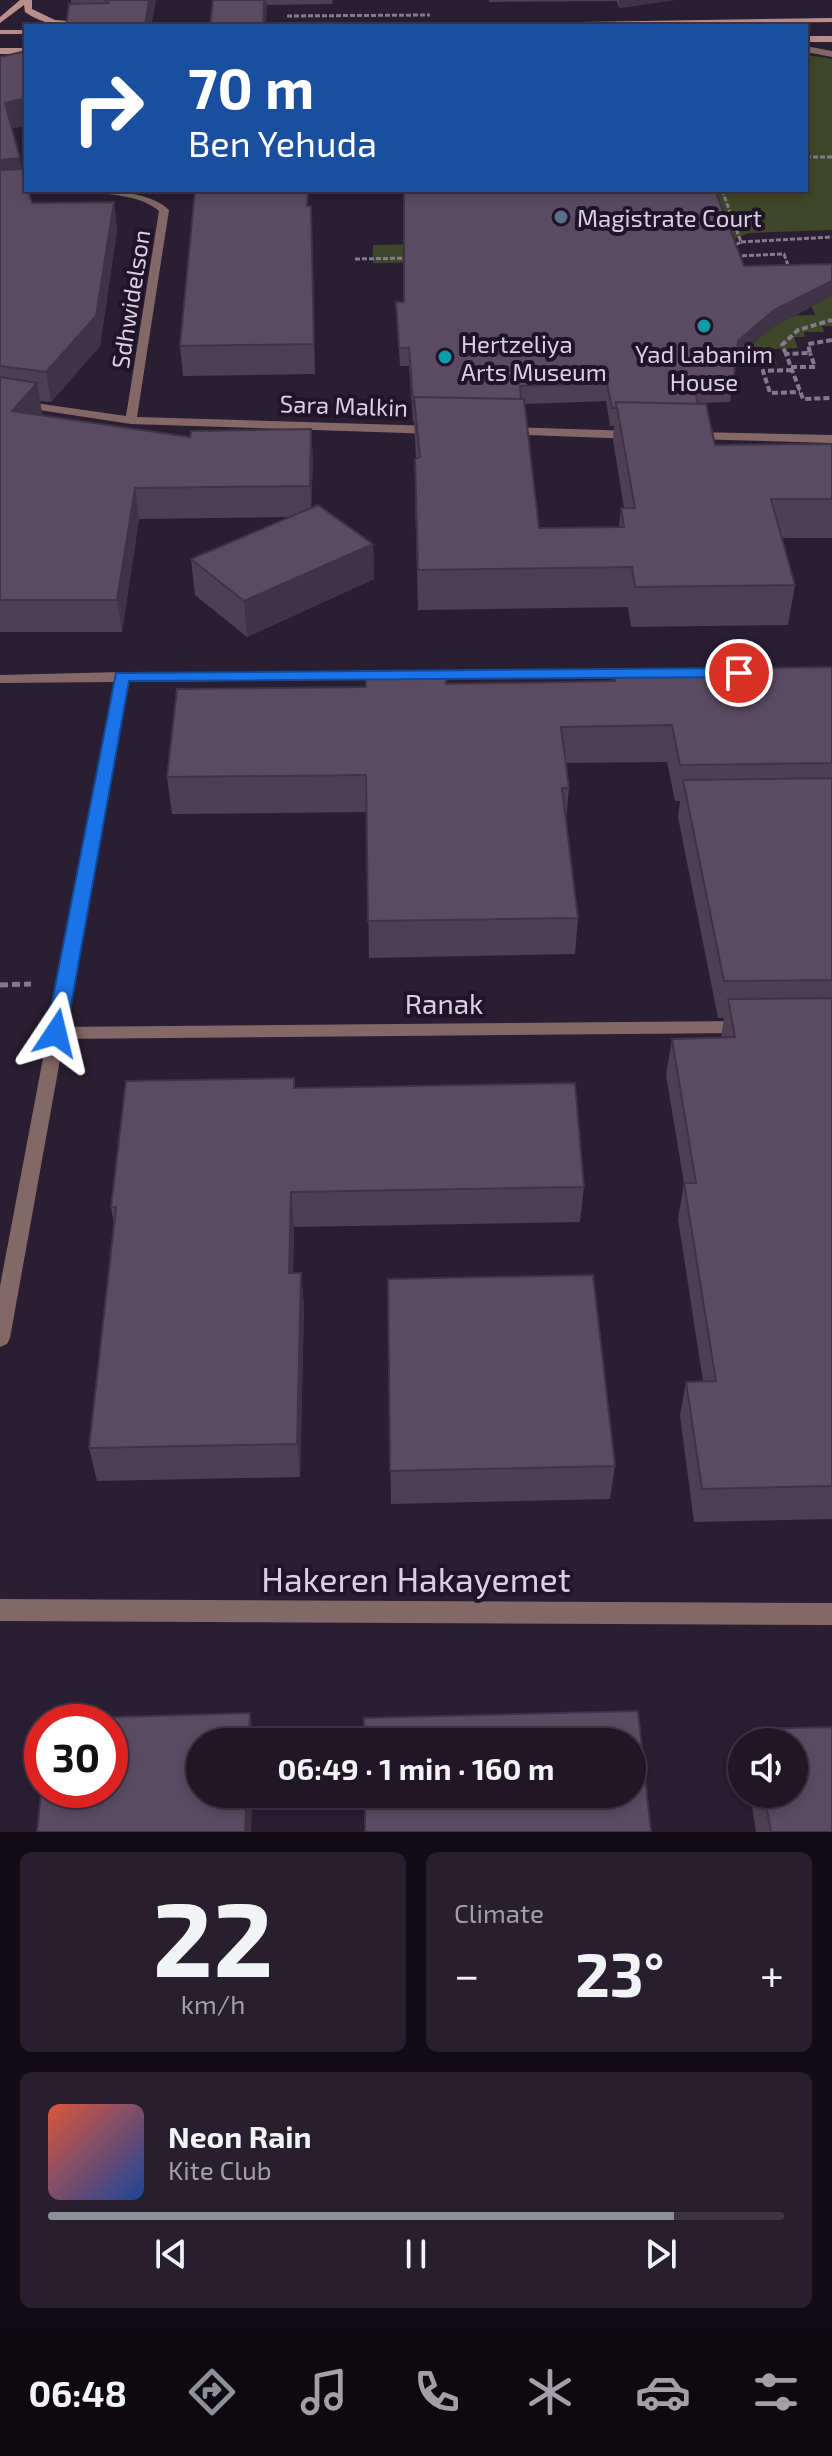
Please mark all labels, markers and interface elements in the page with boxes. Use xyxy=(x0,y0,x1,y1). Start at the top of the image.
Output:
text: 70 m xyxy=(188,53,314,120)
icon: right xyxy=(56,56,160,160)
text: Ben Yehuda xyxy=(188,121,377,164)
place label: Magistrate Court xyxy=(577,203,762,232)
marker: Magistrate Court xyxy=(552,208,570,226)
street label: Sdhwidelson xyxy=(105,227,155,371)
marker: Yad Labanim House xyxy=(695,317,713,335)
place label: Hertzeliya Arts Museum xyxy=(461,329,607,386)
place label: Yad Labanim House xyxy=(635,339,773,396)
marker: Hertzeliya Arts Museum xyxy=(436,348,454,366)
street label: Sara Malkin xyxy=(279,388,409,422)
pin xyxy=(705,639,773,707)
icon: arrive xyxy=(717,651,761,695)
street label: Ranak xyxy=(405,986,483,1020)
position arrow xyxy=(14,991,98,1075)
street label: Hakeren Hakayemet xyxy=(261,1558,571,1599)
speed limit sign: 30 xyxy=(24,1704,128,1808)
map controls xyxy=(728,1728,808,1808)
button: sound xyxy=(728,1728,808,1808)
text: 06:49 · 1 min · 160 m xyxy=(278,1750,554,1786)
text: 22 xyxy=(153,1873,273,1998)
text: Climate xyxy=(454,1897,544,1928)
text: 23° xyxy=(575,1937,665,2009)
text: − xyxy=(454,1947,480,2000)
text: + xyxy=(760,1947,784,2000)
text: km/h xyxy=(181,1988,245,2019)
text: Neon Rain xyxy=(168,2118,312,2154)
text: Kite Club xyxy=(168,2154,272,2185)
icon: previous xyxy=(149,2232,193,2276)
icon: pause xyxy=(394,2232,438,2276)
icon: next xyxy=(639,2232,683,2276)
icon: directions xyxy=(184,2364,240,2420)
icon: music xyxy=(296,2364,352,2420)
icon: phone xyxy=(409,2364,465,2420)
icon: climate xyxy=(522,2364,578,2420)
icon: car xyxy=(635,2364,691,2420)
icon: filters xyxy=(748,2364,804,2420)
text: 06:48 xyxy=(28,2371,127,2414)

